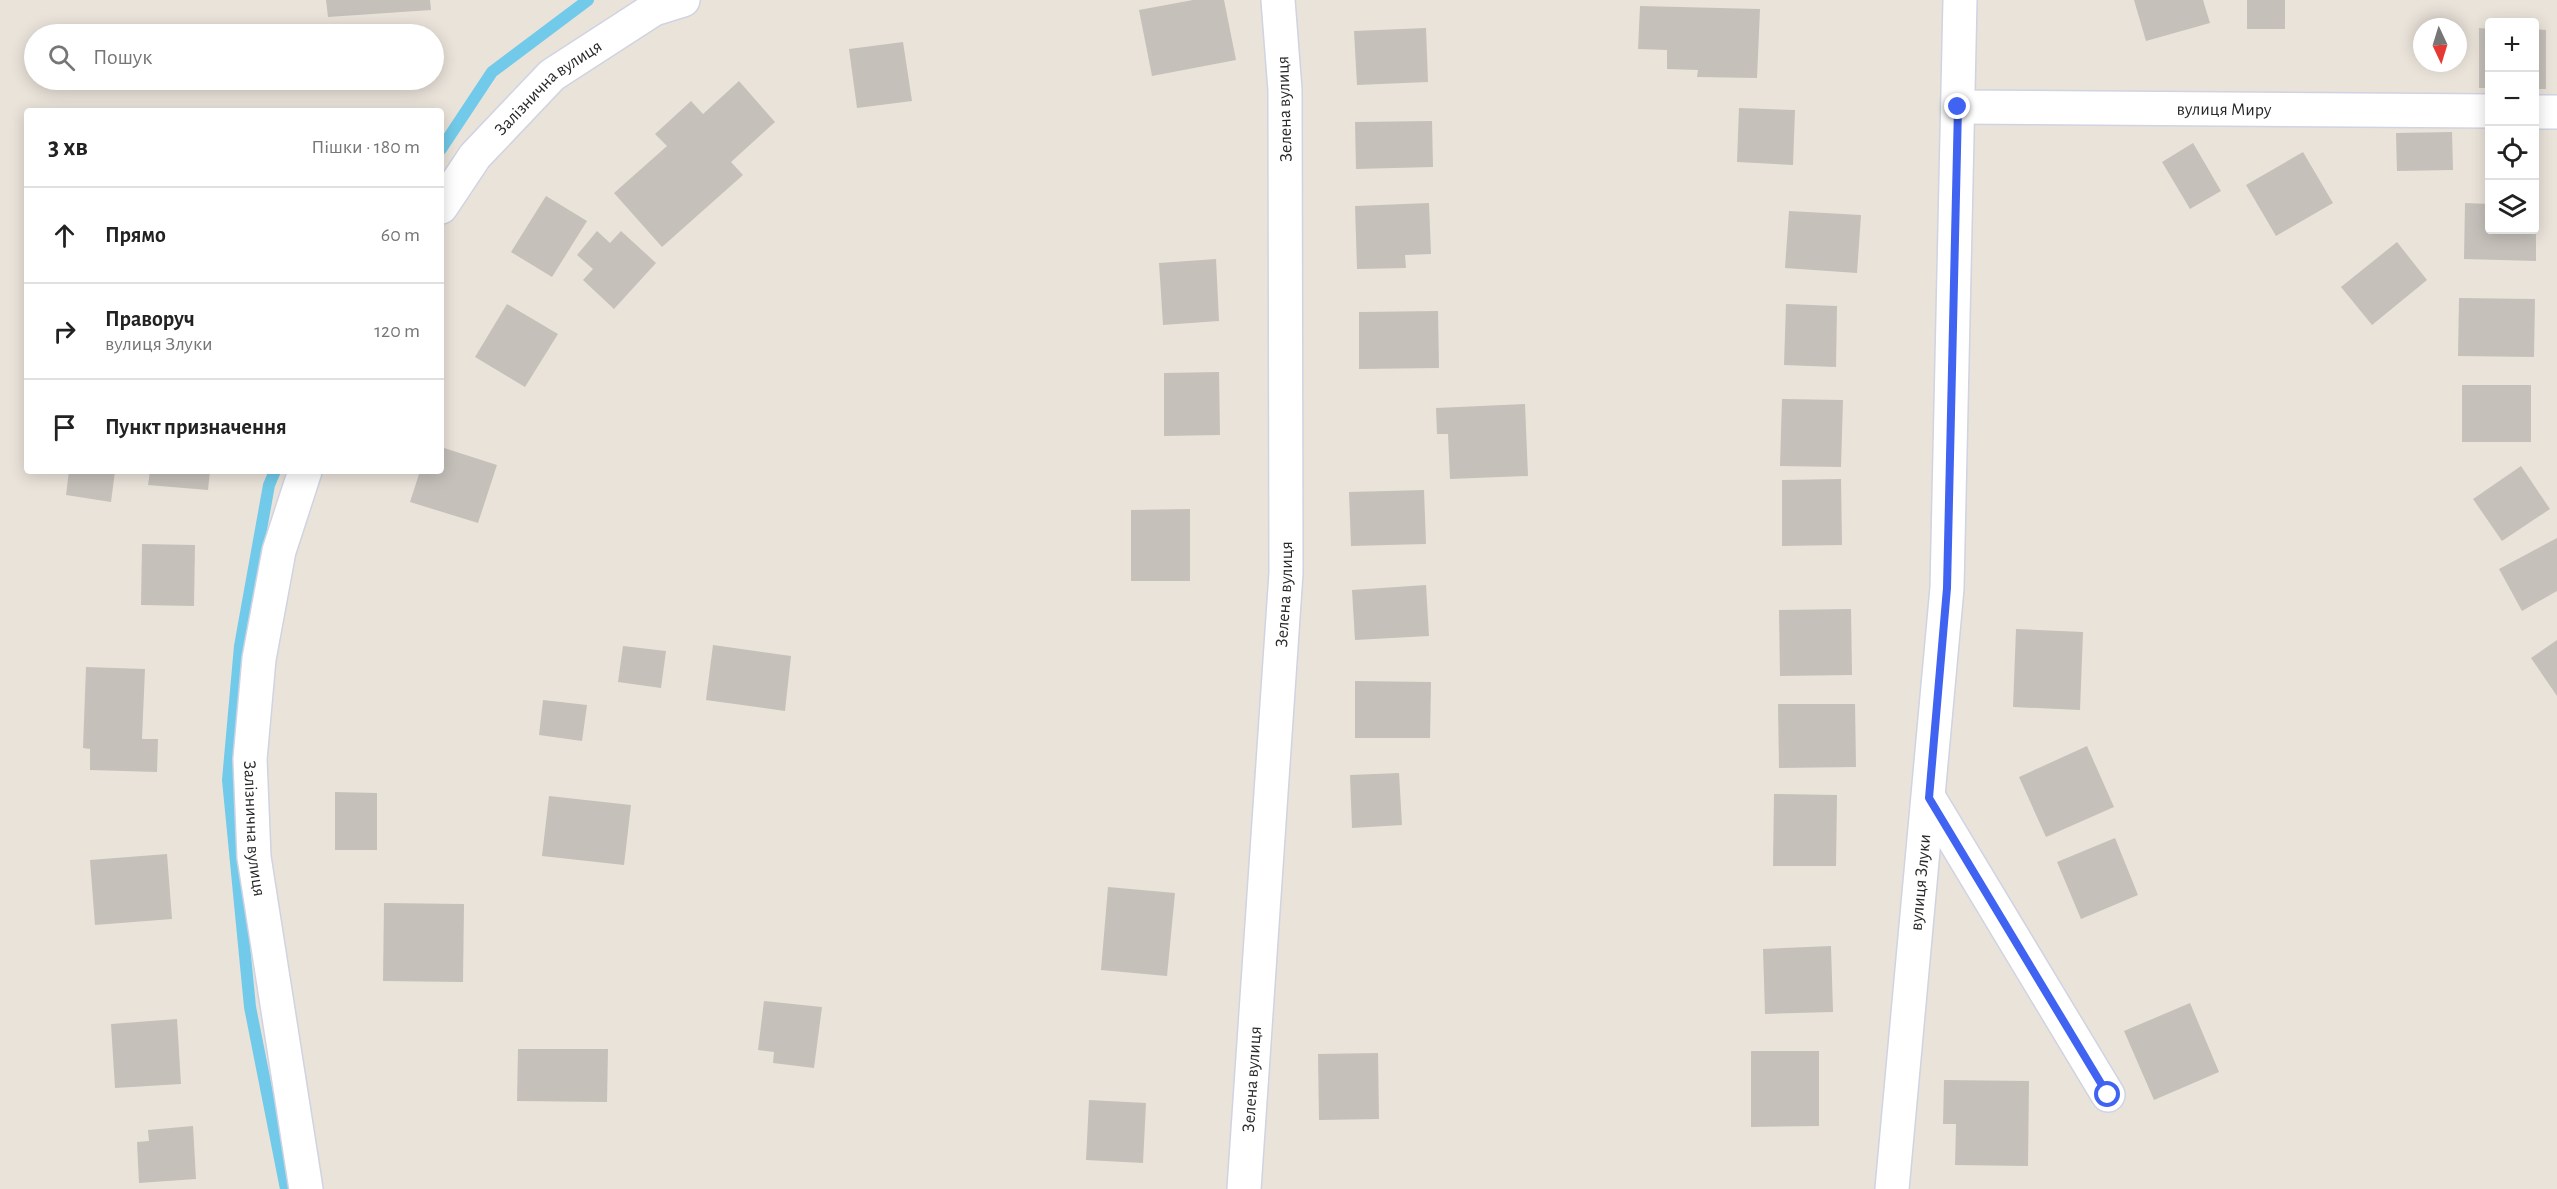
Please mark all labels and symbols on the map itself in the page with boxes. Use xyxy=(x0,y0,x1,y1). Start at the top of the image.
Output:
north arrow xyxy=(2413,18,2467,72)
street label: Залізнична вулиця xyxy=(492,37,605,139)
street label: Зелена вулиця xyxy=(1274,56,1296,162)
route end xyxy=(1944,93,1970,119)
street label: вулиця Миру xyxy=(2176,101,2272,119)
street label: Зелена вулиця xyxy=(1273,541,1296,648)
street label: Залізнична вулиця xyxy=(240,760,268,898)
street label: вулиця Злуки xyxy=(1908,833,1934,931)
street label: Зелена вулиця xyxy=(1240,1026,1265,1133)
route start xyxy=(2094,1081,2120,1107)

